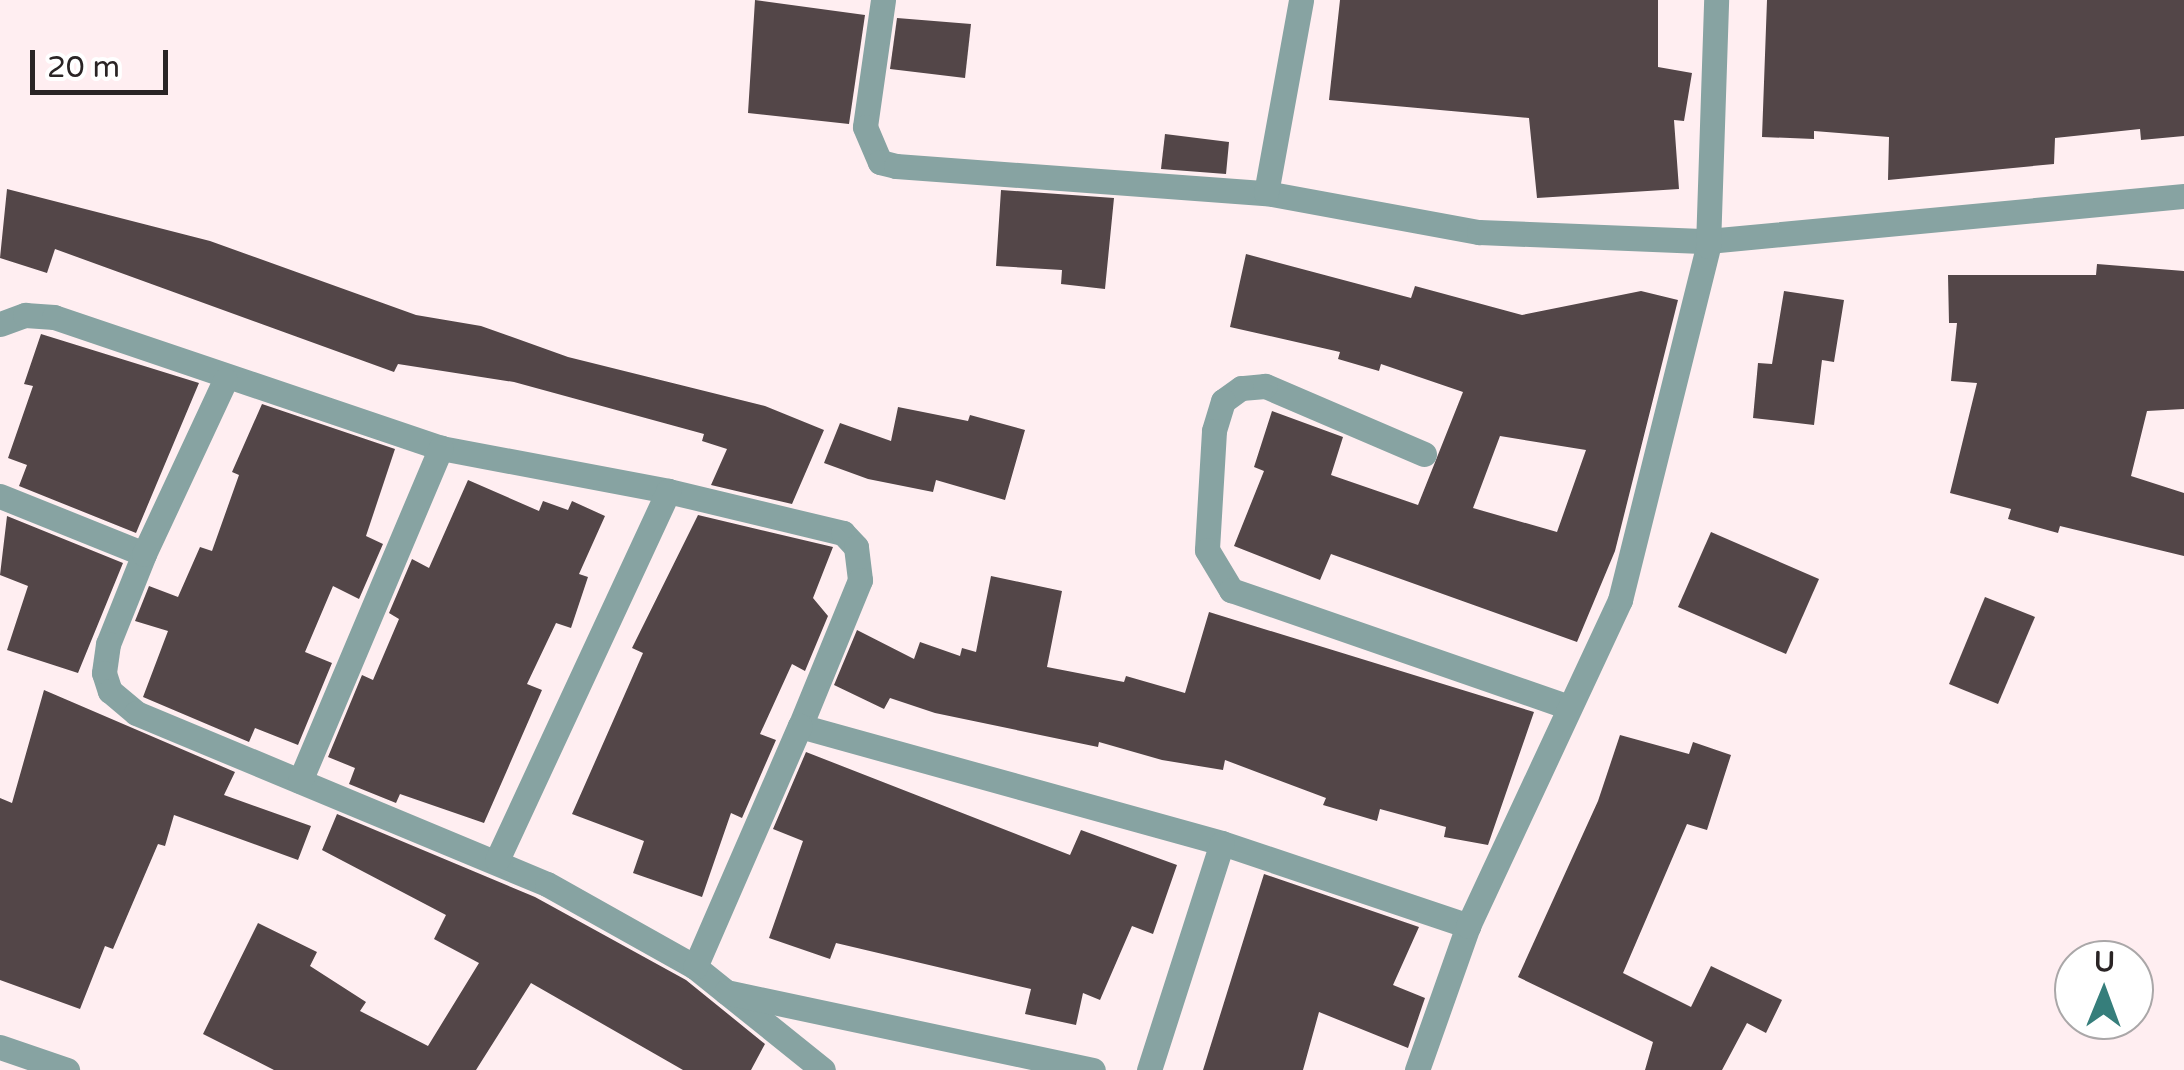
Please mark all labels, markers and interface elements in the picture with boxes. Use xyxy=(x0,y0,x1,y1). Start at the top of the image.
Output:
scale bar xyxy=(35,30,172,92)
text: 20 m xyxy=(47,49,120,86)
north arrow xyxy=(2054,940,2154,1040)
text: U xyxy=(2094,945,2115,979)

